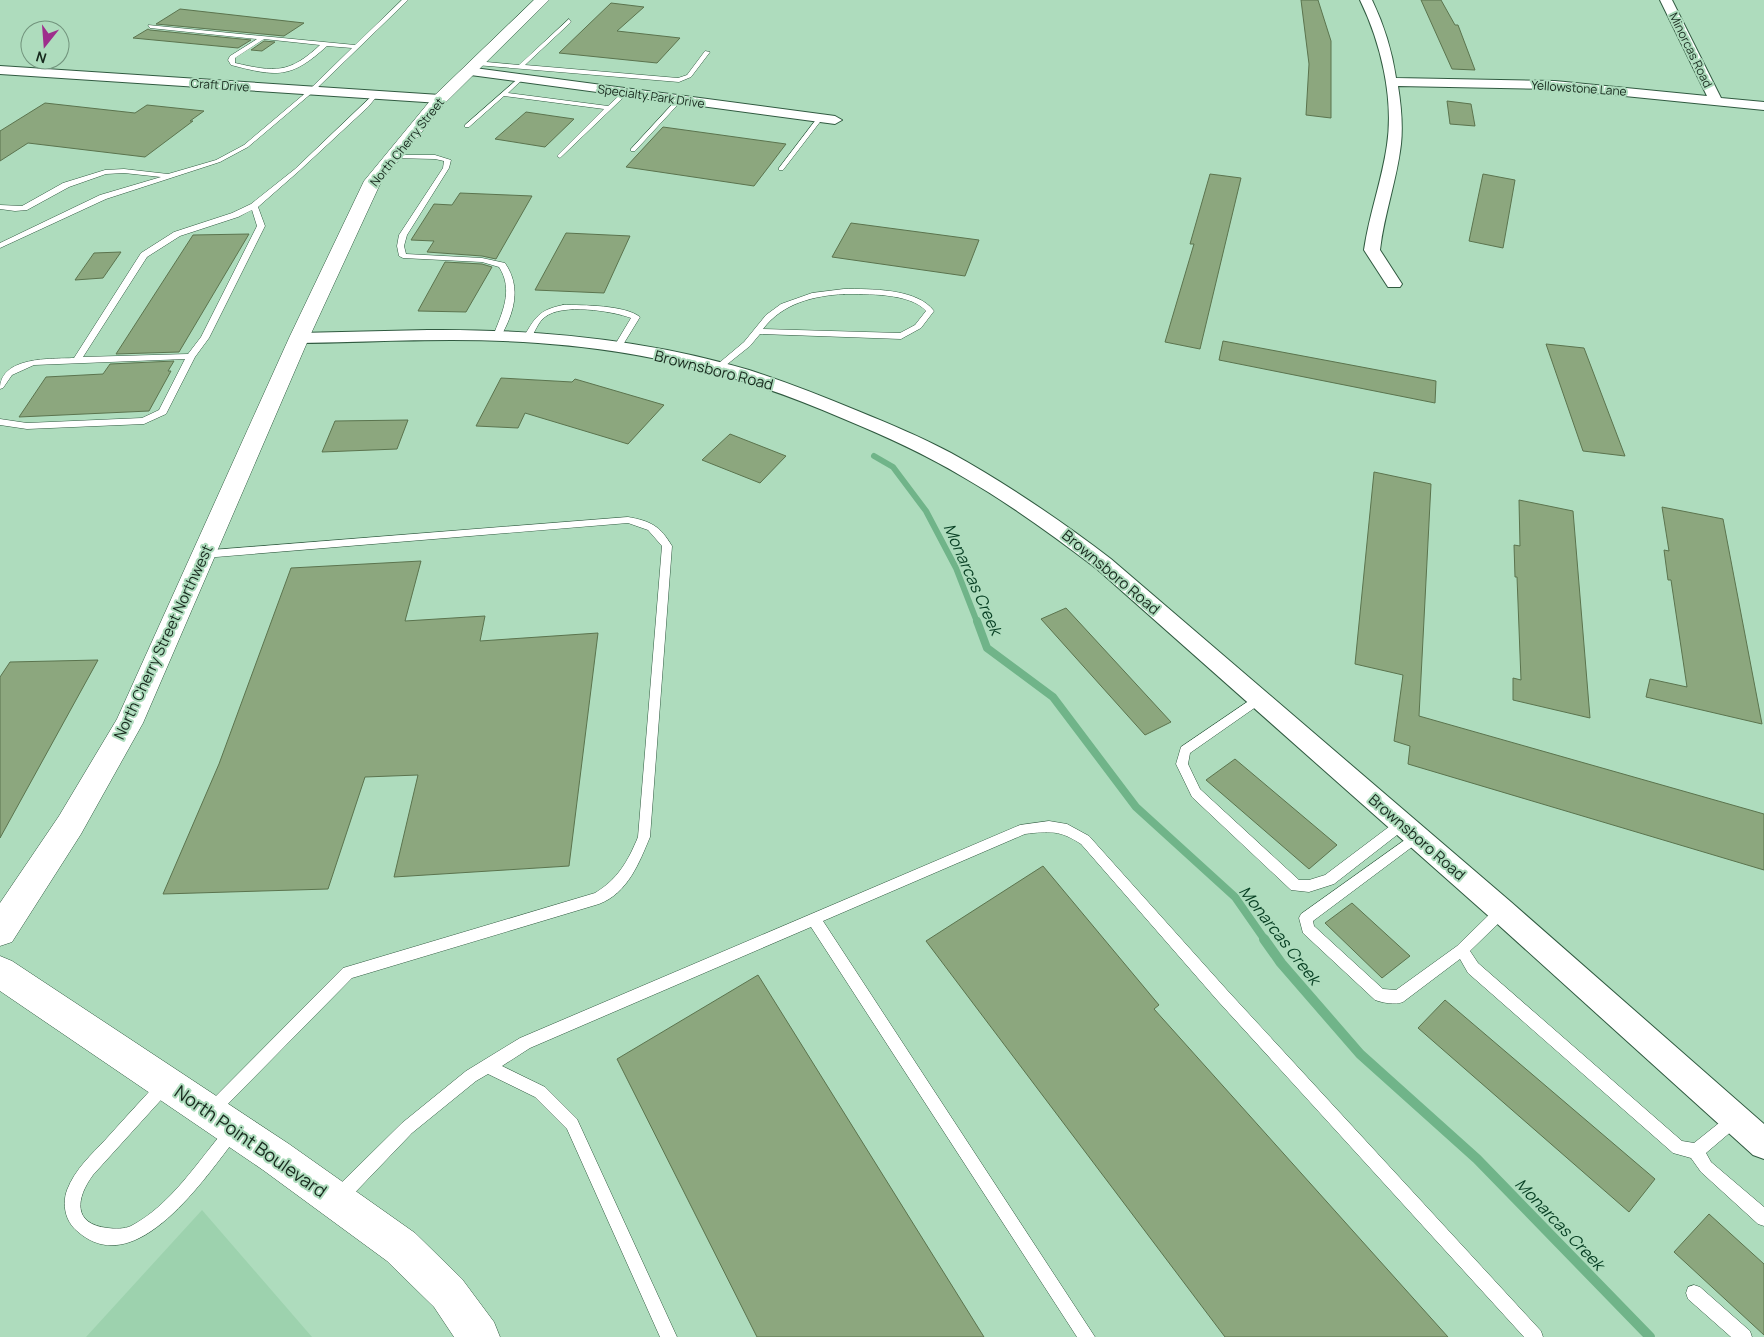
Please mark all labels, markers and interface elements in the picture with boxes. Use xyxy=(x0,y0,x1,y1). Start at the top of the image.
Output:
street label: Minorcas Road xyxy=(1665,10,1717,90)
north arrow xyxy=(20,20,70,70)
text: N xyxy=(33,47,49,68)
street label: Craft Drive xyxy=(190,74,250,96)
street label: Yellowstone Lane xyxy=(1531,76,1627,100)
street label: Specialty Park Drive xyxy=(596,80,706,112)
street label: North Cherry Street xyxy=(366,94,448,190)
street label: Brownsboro Road xyxy=(652,345,776,395)
water label: Monarcas Creek xyxy=(939,520,1008,640)
street label: Brownsboro Road xyxy=(1058,525,1164,619)
street label: North Cherry Street Northwest xyxy=(108,541,218,743)
street label: Brownsboro Road xyxy=(1364,789,1470,885)
water label: Monarcas Creek xyxy=(1234,881,1327,991)
street label: North Point Boulevard xyxy=(170,1079,332,1203)
water label: Monarcas Creek xyxy=(1510,1173,1611,1276)

